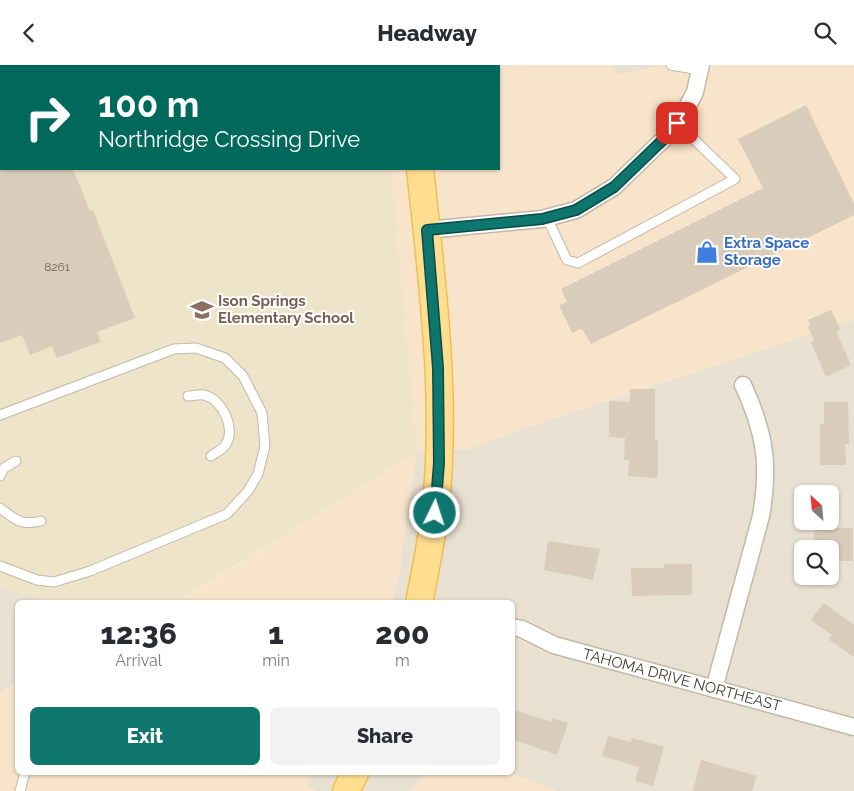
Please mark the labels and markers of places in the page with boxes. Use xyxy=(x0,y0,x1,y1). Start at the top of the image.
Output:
pin xyxy=(656,102,698,144)
place label: Extra Space Storage xyxy=(724,234,809,269)
shop icon: Extra Space Storage xyxy=(694,239,720,265)
place label: Ison Springs Elementary School xyxy=(218,292,354,327)
school or university icon: Ison Springs Elementary School xyxy=(189,297,215,323)

